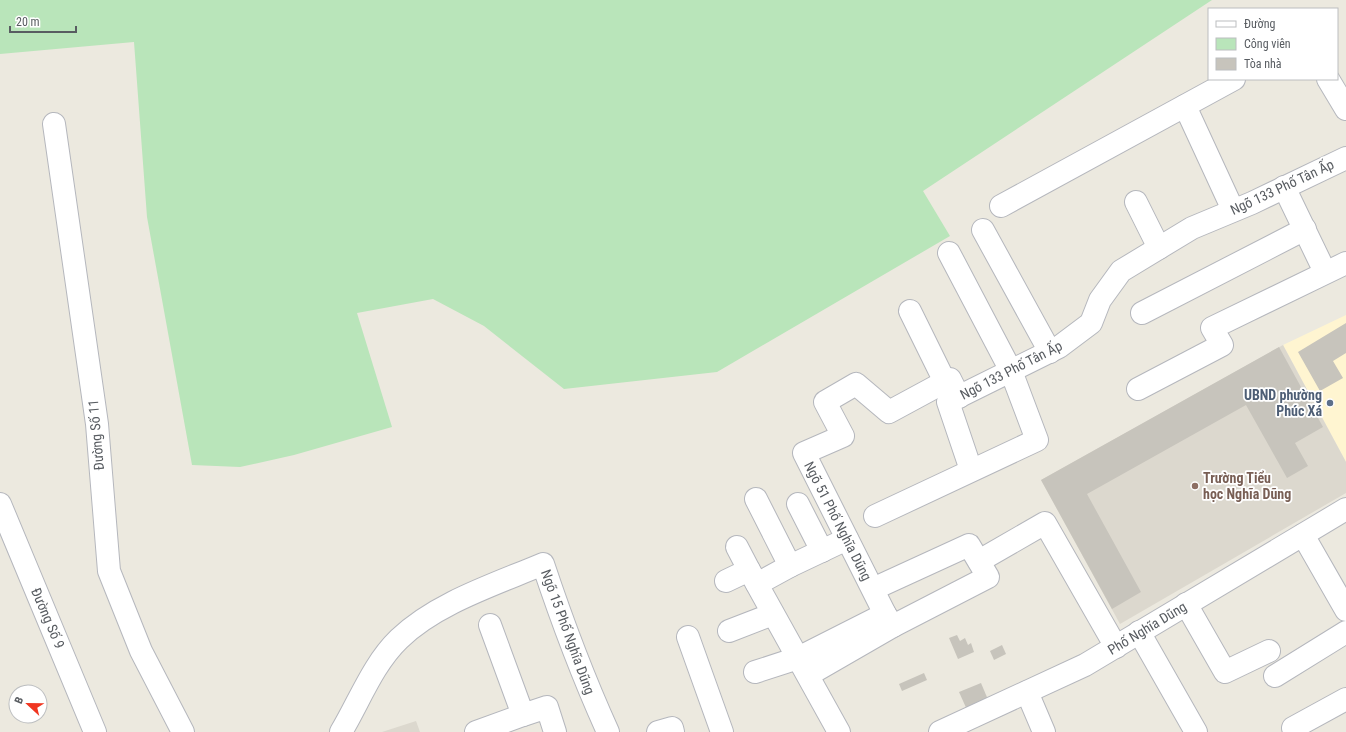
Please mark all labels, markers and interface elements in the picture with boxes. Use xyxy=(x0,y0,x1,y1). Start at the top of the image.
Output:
scale bar xyxy=(10,8,76,34)
legend xyxy=(1208,8,1338,80)
text: 20 m xyxy=(16,15,40,29)
text: Đường xyxy=(1244,17,1275,31)
text: Công viên xyxy=(1244,37,1291,51)
text: Tòa nhà xyxy=(1244,57,1282,71)
street label: Ngõ 133 Phố Tân Ấp xyxy=(1227,155,1336,218)
street label: Ngõ 133 Phố Tân Ấp xyxy=(957,336,1065,403)
place label: UBND phường Phúc Xá xyxy=(1244,387,1322,419)
marker: UBND phường Phúc Xá xyxy=(1325,398,1335,408)
street label: Đường Số 11 xyxy=(85,399,107,471)
street label: Ngõ 51 Phố Nghĩa Dũng xyxy=(801,459,875,583)
place label: Trường Tiểu học Nghĩa Dũng xyxy=(1203,470,1291,502)
marker: Trường Tiểu học Nghĩa Dũng xyxy=(1190,481,1200,491)
street label: Ngõ 15 Phố Nghĩa Dũng xyxy=(538,567,598,697)
street label: Đường Số 9 xyxy=(28,585,68,651)
street label: Phố Nghĩa Dũng xyxy=(1105,598,1189,658)
north arrow xyxy=(8,684,48,724)
text: B xyxy=(12,695,26,706)

